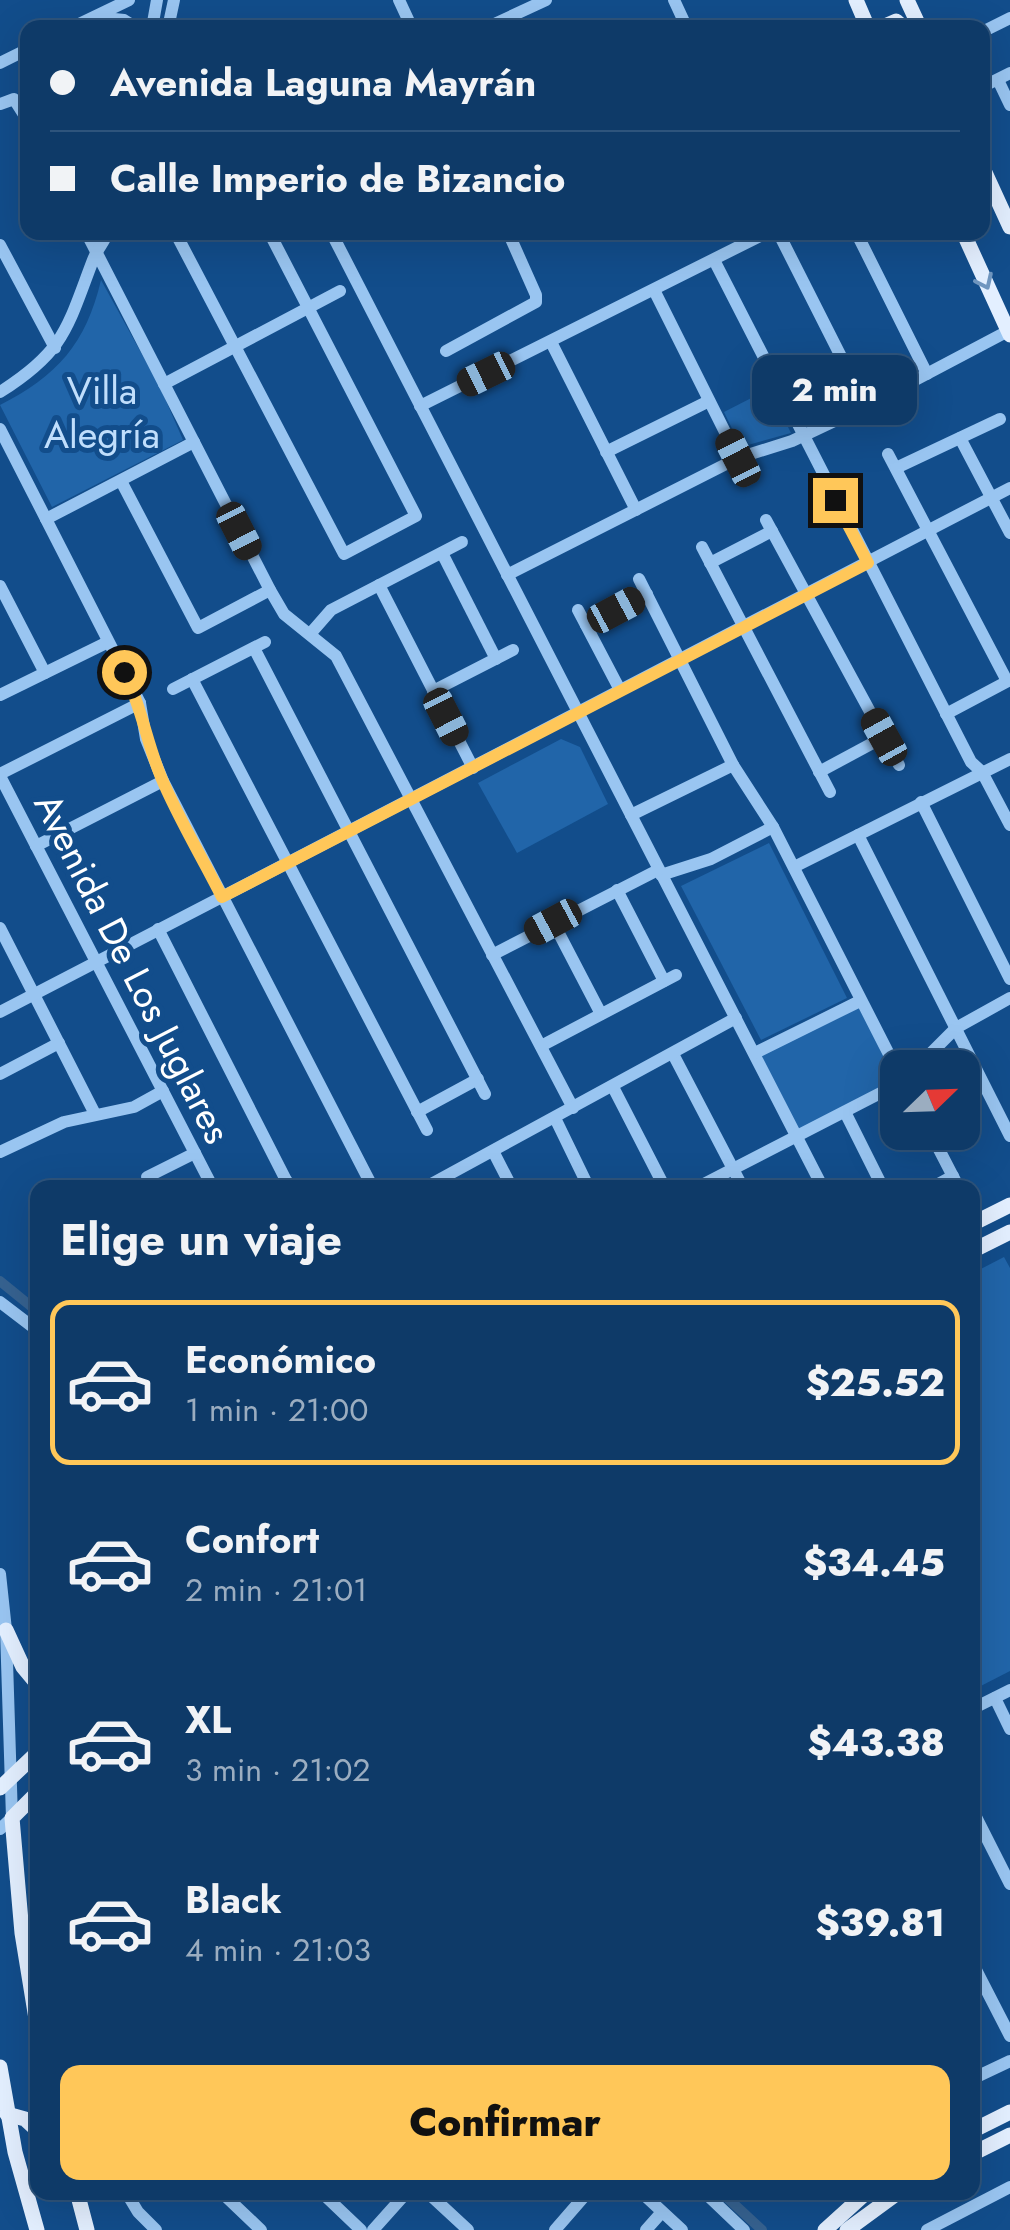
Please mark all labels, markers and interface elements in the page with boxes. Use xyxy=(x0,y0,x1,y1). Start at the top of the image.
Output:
text: Avenida Laguna Mayrán xyxy=(110,55,536,110)
text: Calle Imperio de Bizancio xyxy=(110,151,565,206)
one-way arrow xyxy=(973,271,993,289)
car xyxy=(452,347,520,401)
callout: 2 min xyxy=(752,355,918,425)
park label: Villa Alegría xyxy=(44,363,160,462)
text: 2 min xyxy=(792,367,877,413)
car xyxy=(711,424,765,492)
route end xyxy=(813,478,858,523)
car xyxy=(212,497,266,565)
car xyxy=(582,583,650,637)
route start xyxy=(102,650,147,695)
car xyxy=(419,683,473,751)
car xyxy=(856,703,912,771)
street label: Avenida De Los Juglares xyxy=(21,783,245,1153)
car xyxy=(519,895,587,949)
north arrow xyxy=(880,1050,980,1150)
map controls xyxy=(880,1050,980,1150)
text: Elige un viaje xyxy=(60,1207,342,1272)
text: Económico xyxy=(185,1332,376,1387)
icon: car xyxy=(65,1338,155,1428)
text: $25.52 xyxy=(806,1355,945,1410)
text: 1 min · 21:00 xyxy=(185,1387,369,1433)
text: Confort xyxy=(185,1512,319,1567)
icon: car xyxy=(65,1518,155,1608)
text: $34.45 xyxy=(803,1535,945,1590)
text: 2 min · 21:01 xyxy=(185,1567,368,1613)
text: XL xyxy=(185,1692,231,1747)
icon: car xyxy=(65,1698,155,1788)
text: $43.38 xyxy=(808,1715,945,1770)
text: 3 min · 21:02 xyxy=(185,1747,371,1793)
text: Black xyxy=(185,1872,282,1927)
icon: car xyxy=(65,1878,155,1968)
text: $39.81 xyxy=(815,1895,945,1950)
text: 4 min · 21:03 xyxy=(185,1927,371,1973)
button: Confirmar xyxy=(60,2065,950,2180)

